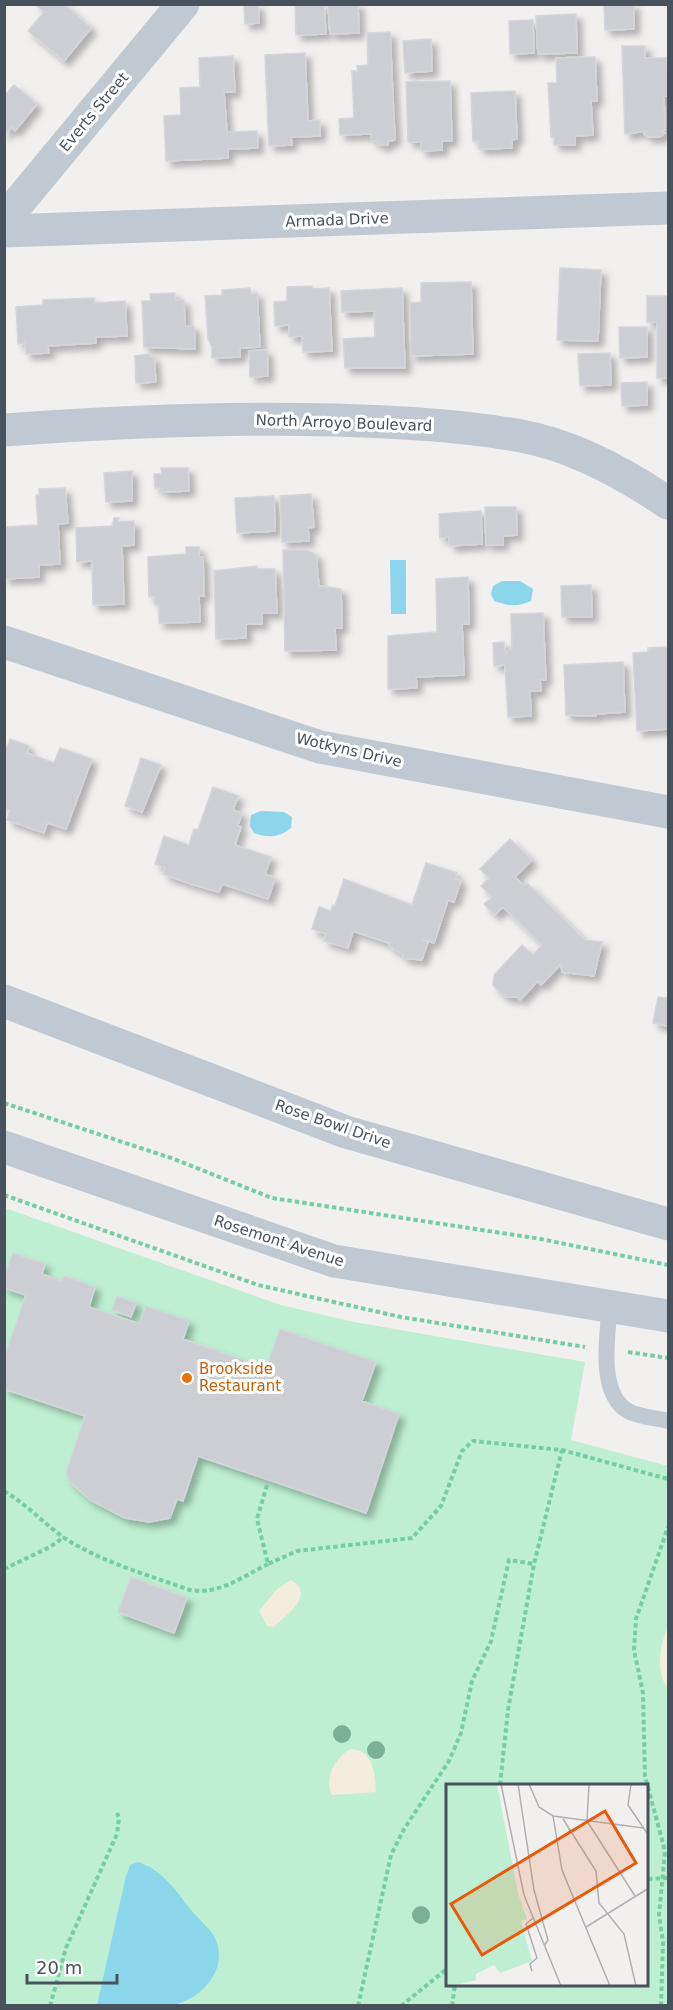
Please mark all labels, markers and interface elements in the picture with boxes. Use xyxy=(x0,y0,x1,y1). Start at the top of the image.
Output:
street label: Everts Street xyxy=(56,69,132,155)
street label: Armada Drive xyxy=(285,209,389,231)
street label: North Arroyo Boulevard xyxy=(255,411,433,435)
street label: Wotkyns Drive xyxy=(294,729,404,771)
street label: Rose Bowl Drive xyxy=(273,1096,393,1152)
street label: Rosemont Avenue xyxy=(212,1211,346,1271)
place label: Brookside Restaurant xyxy=(199,1360,281,1395)
marker: Brookside Restaurant xyxy=(180,1371,194,1385)
inset map xyxy=(446,1784,649,1986)
scale bar xyxy=(27,1947,117,1985)
text: 20 m xyxy=(36,1957,82,1978)

